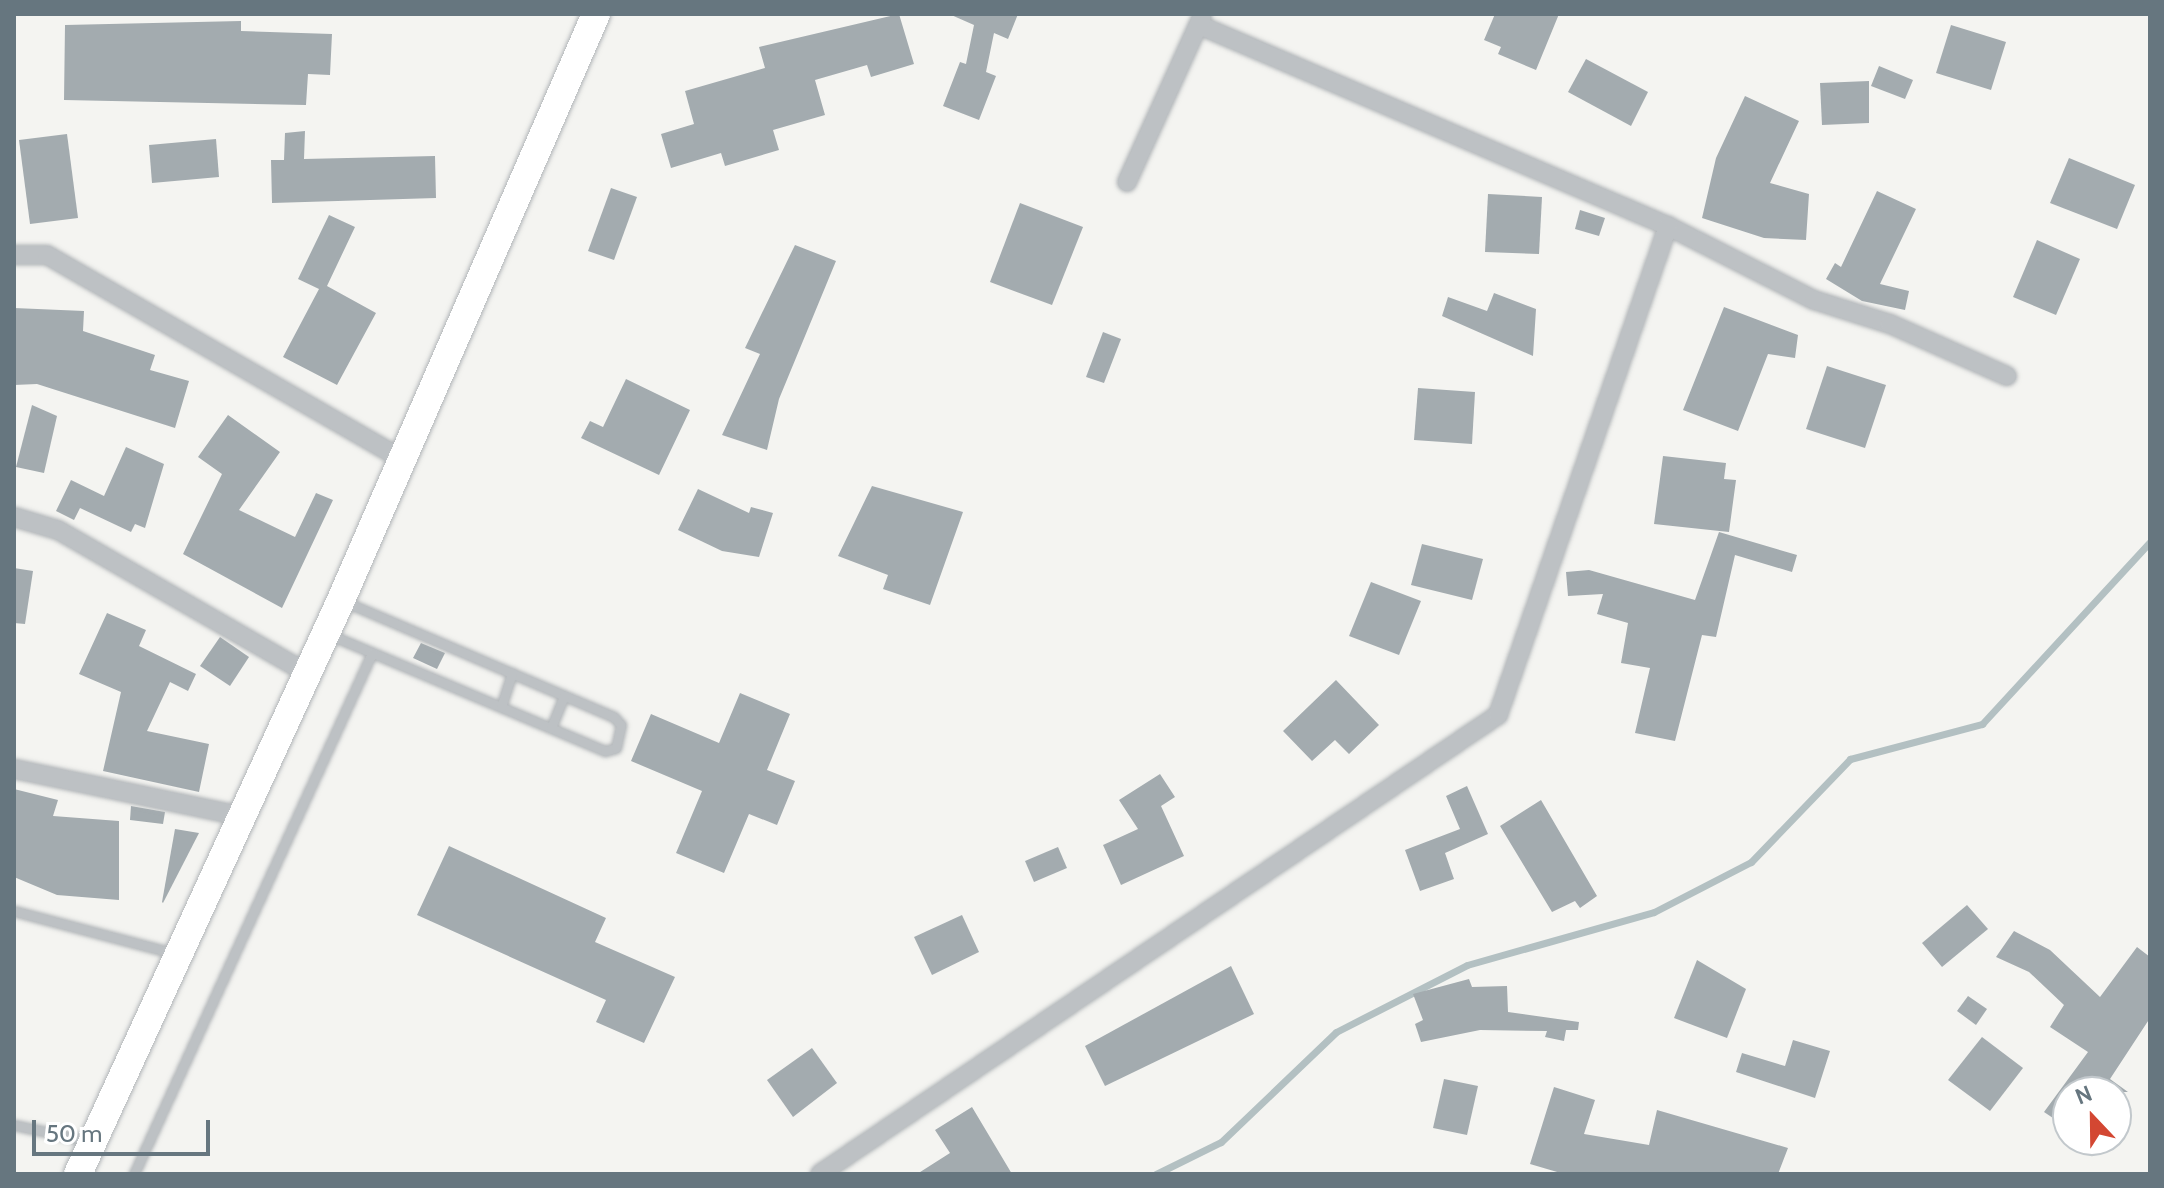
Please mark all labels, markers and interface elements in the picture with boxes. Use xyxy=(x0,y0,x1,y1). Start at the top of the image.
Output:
north arrow xyxy=(2052,1076,2132,1156)
text: N xyxy=(2071,1080,2096,1111)
scale bar xyxy=(36,1104,214,1154)
text: 50 m xyxy=(46,1119,102,1148)

